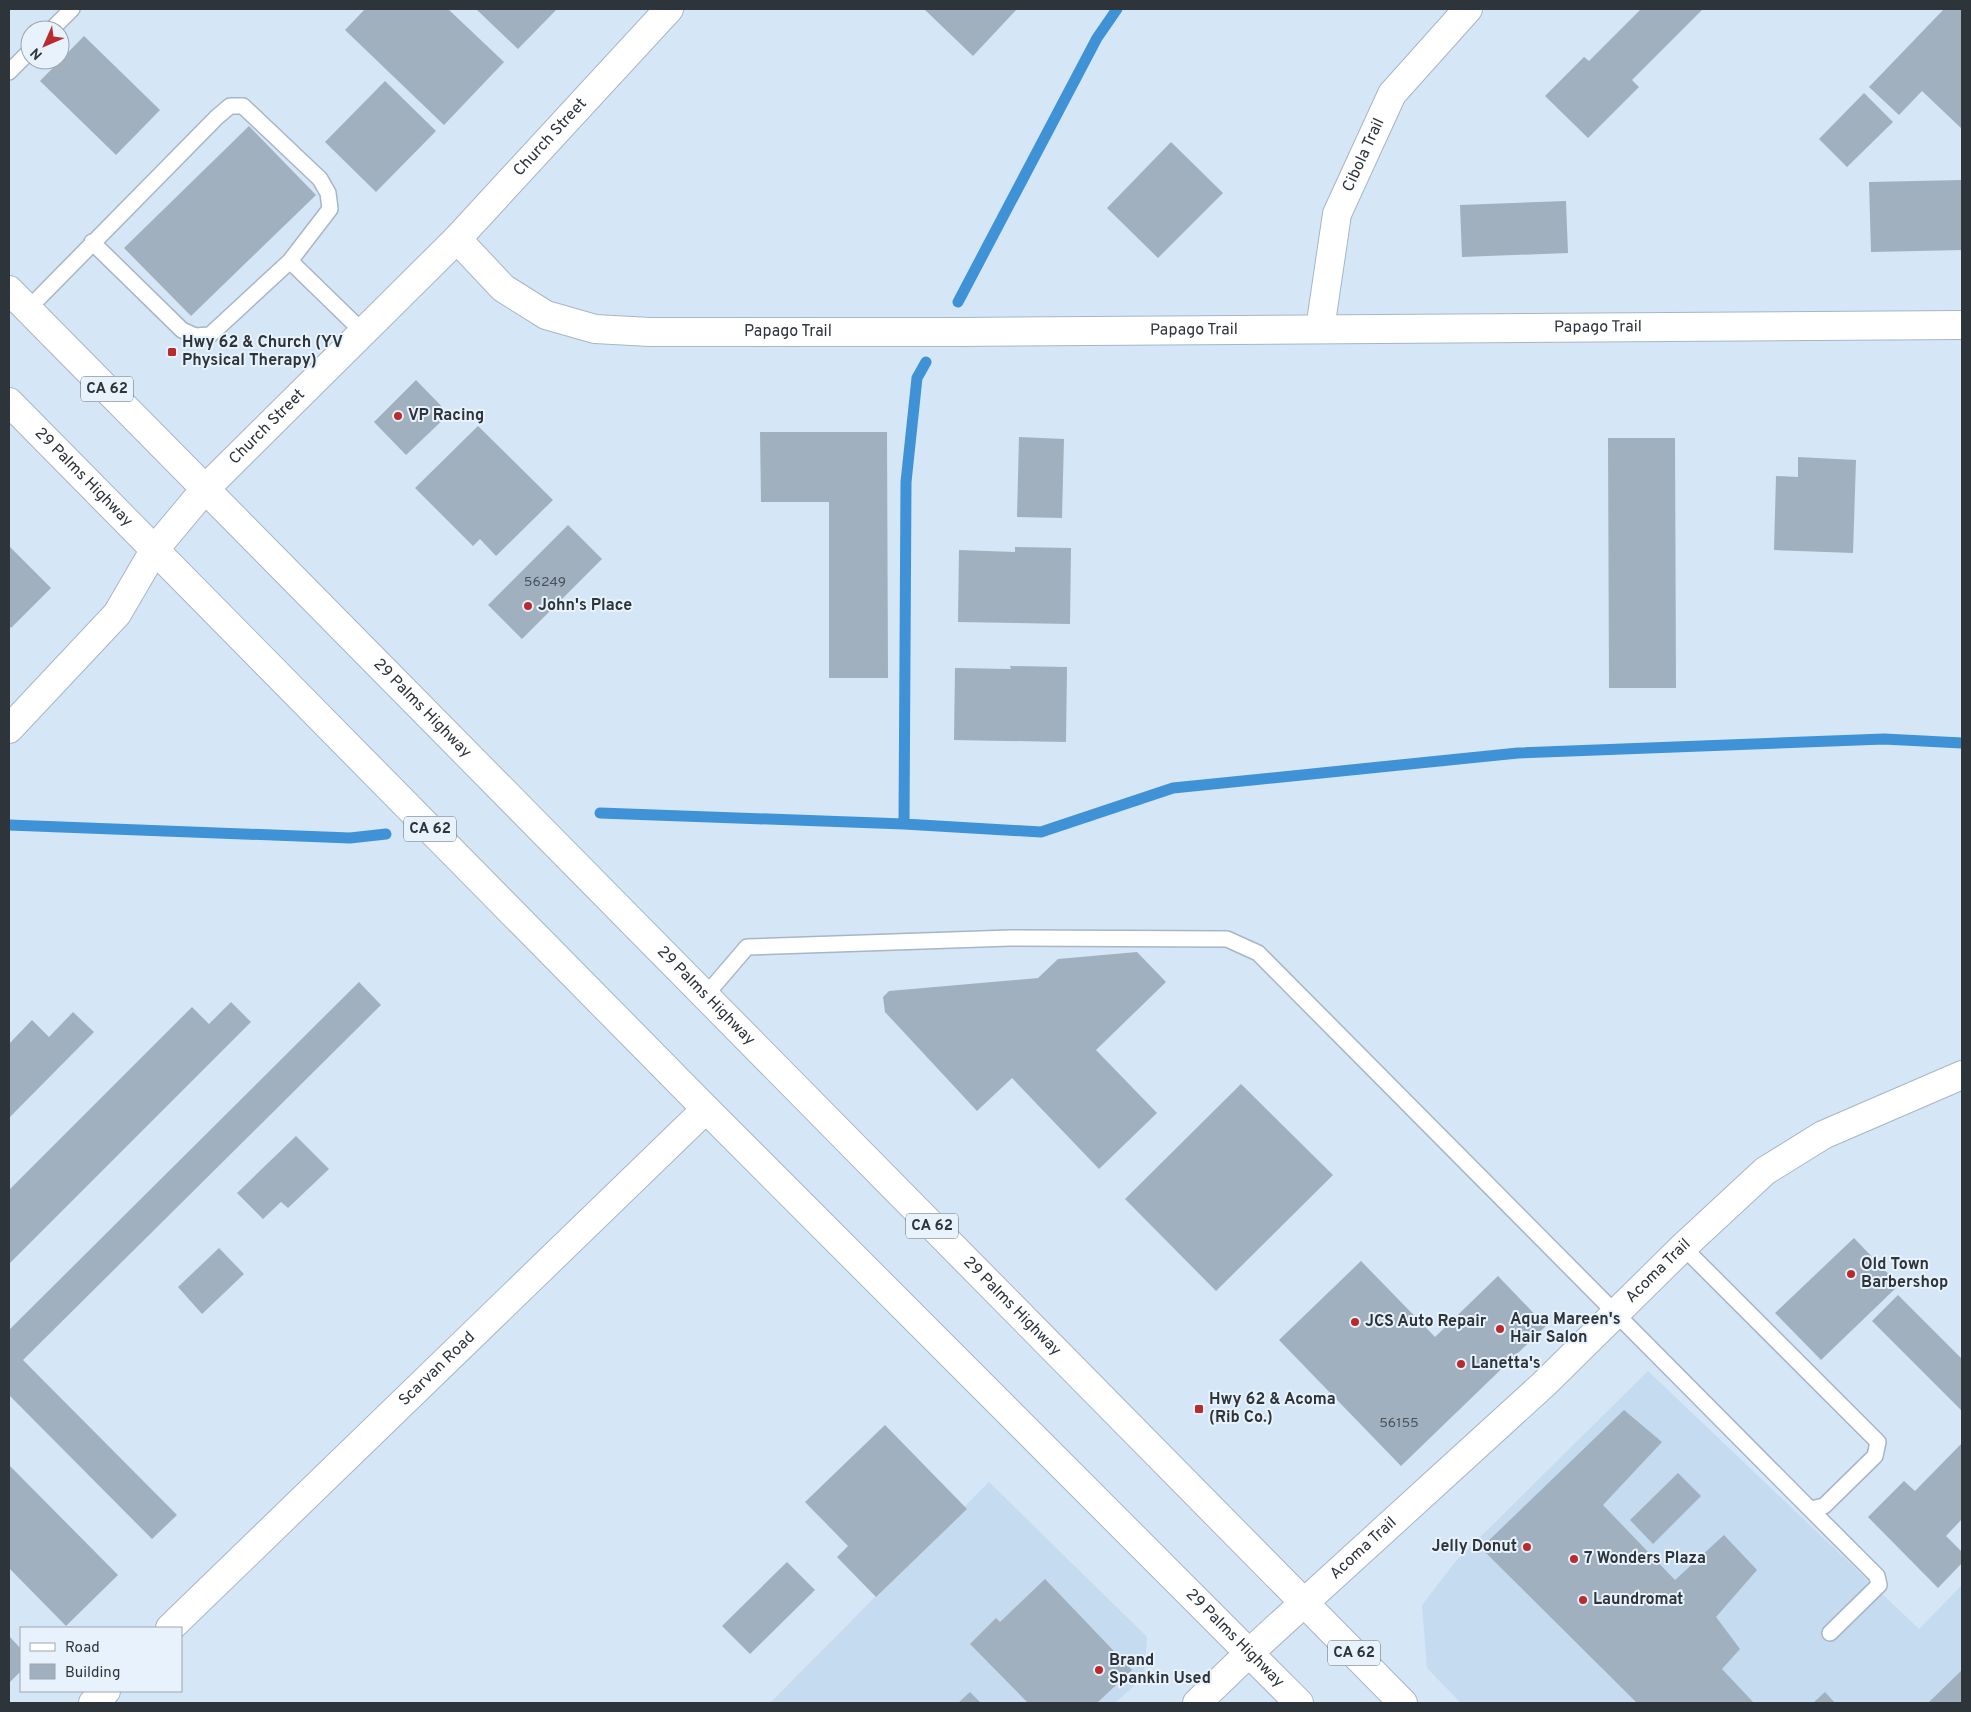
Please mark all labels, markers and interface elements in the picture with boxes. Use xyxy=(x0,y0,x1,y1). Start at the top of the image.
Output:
north arrow xyxy=(20,20,70,70)
text: N xyxy=(27,44,46,63)
street label: Church Street xyxy=(509,94,591,181)
street label: Cibola Trail xyxy=(1338,115,1390,195)
street label: Papago Trail xyxy=(1554,317,1642,338)
street label: Papago Trail xyxy=(1150,320,1238,341)
street label: Papago Trail xyxy=(744,322,832,342)
place label: Hwy 62 & Church (YV Physical Therapy) xyxy=(182,333,343,371)
marker: Hwy 62 & Church (YV Physical Therapy) xyxy=(166,346,178,358)
road number: CA 62 xyxy=(81,376,133,402)
street label: Church Street xyxy=(225,385,310,469)
place label: VP Racing xyxy=(408,406,484,426)
marker: VP Racing xyxy=(392,410,404,422)
street label: 29 Palms Highway xyxy=(30,424,137,531)
house number: 56249 xyxy=(524,574,566,591)
place label: John's Place xyxy=(538,596,632,616)
marker: John's Place xyxy=(522,600,534,612)
street label: 29 Palms Highway xyxy=(369,655,475,762)
road number: CA 62 xyxy=(404,816,456,842)
street label: 29 Palms Highway xyxy=(652,942,759,1050)
road number: CA 62 xyxy=(906,1214,958,1238)
street label: Acoma Trail xyxy=(1622,1235,1695,1308)
street label: 29 Palms Highway xyxy=(959,1253,1065,1360)
place label: Old Town Barbershop xyxy=(1861,1255,1948,1293)
marker: Old Town Barbershop xyxy=(1845,1268,1857,1280)
place label: Aqua Mareen's Hair Salon xyxy=(1510,1310,1621,1348)
place label: JCS Auto Repair xyxy=(1365,1312,1487,1332)
marker: JCS Auto Repair xyxy=(1349,1316,1361,1328)
marker: Aqua Mareen's Hair Salon xyxy=(1494,1323,1506,1335)
street label: Scarvan Road xyxy=(395,1328,480,1411)
place label: Lanetta's xyxy=(1471,1354,1541,1374)
marker: Lanetta's xyxy=(1455,1358,1467,1370)
place label: Hwy 62 & Acoma (Rib Co.) xyxy=(1209,1390,1336,1428)
marker: Hwy 62 & Acoma (Rib Co.) xyxy=(1193,1403,1205,1415)
house number: 56155 xyxy=(1379,1415,1419,1432)
street label: Acoma Trail xyxy=(1326,1513,1401,1584)
place label: Jelly Donut xyxy=(1432,1537,1517,1557)
marker: Jelly Donut xyxy=(1521,1541,1533,1553)
place label: 7 Wonders Plaza xyxy=(1584,1549,1706,1569)
marker: 7 Wonders Plaza xyxy=(1568,1553,1580,1565)
street label: 29 Palms Highway xyxy=(1181,1585,1288,1692)
place label: Laundromat xyxy=(1593,1590,1683,1610)
marker: Laundromat xyxy=(1577,1594,1589,1606)
legend xyxy=(20,1627,182,1692)
text: Road xyxy=(65,1639,100,1658)
road number: CA 62 xyxy=(1328,1640,1380,1666)
place label: Brand Spankin Used xyxy=(1109,1651,1211,1689)
text: Building xyxy=(65,1664,120,1683)
marker: Brand Spankin Used xyxy=(1093,1664,1105,1676)

